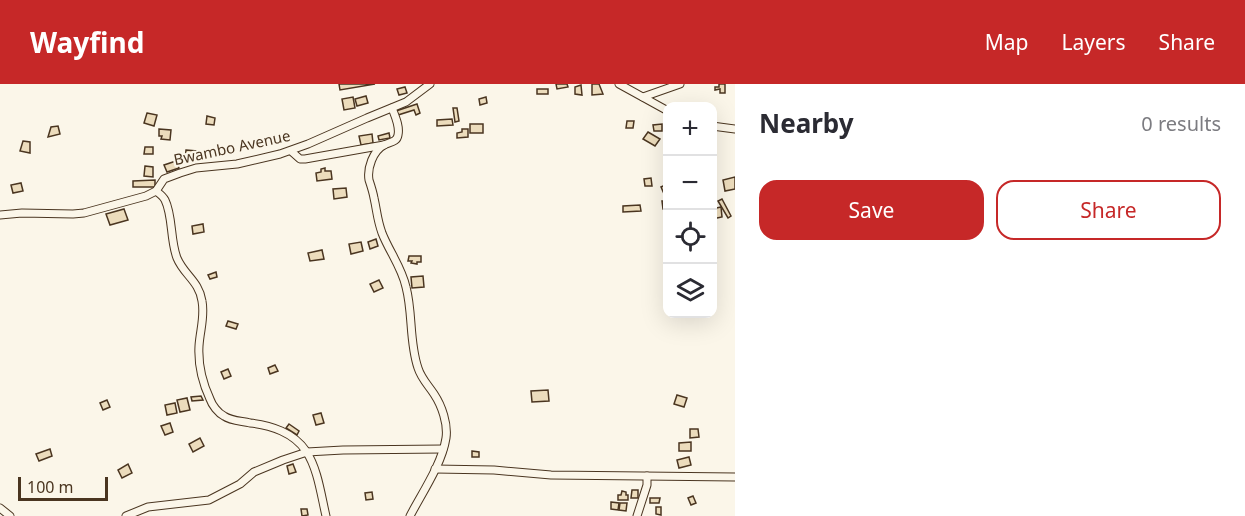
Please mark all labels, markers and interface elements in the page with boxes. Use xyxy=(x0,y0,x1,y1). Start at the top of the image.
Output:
text: Wayfind xyxy=(30,23,144,61)
text: Map xyxy=(985,28,1029,56)
text: Layers xyxy=(1062,28,1126,56)
text: Share xyxy=(1159,28,1215,56)
map controls xyxy=(663,102,717,318)
button: + xyxy=(663,102,717,156)
text: Nearby xyxy=(759,105,854,141)
text: 0 results xyxy=(1141,110,1221,137)
street label: Bwambo Avenue xyxy=(172,125,292,169)
button: − xyxy=(663,156,717,210)
button: Save xyxy=(759,180,984,240)
button: Share xyxy=(996,180,1221,240)
button: locate xyxy=(663,210,717,264)
button: layers xyxy=(663,264,717,318)
scale bar xyxy=(18,474,108,502)
text: 100 m xyxy=(27,476,74,498)

